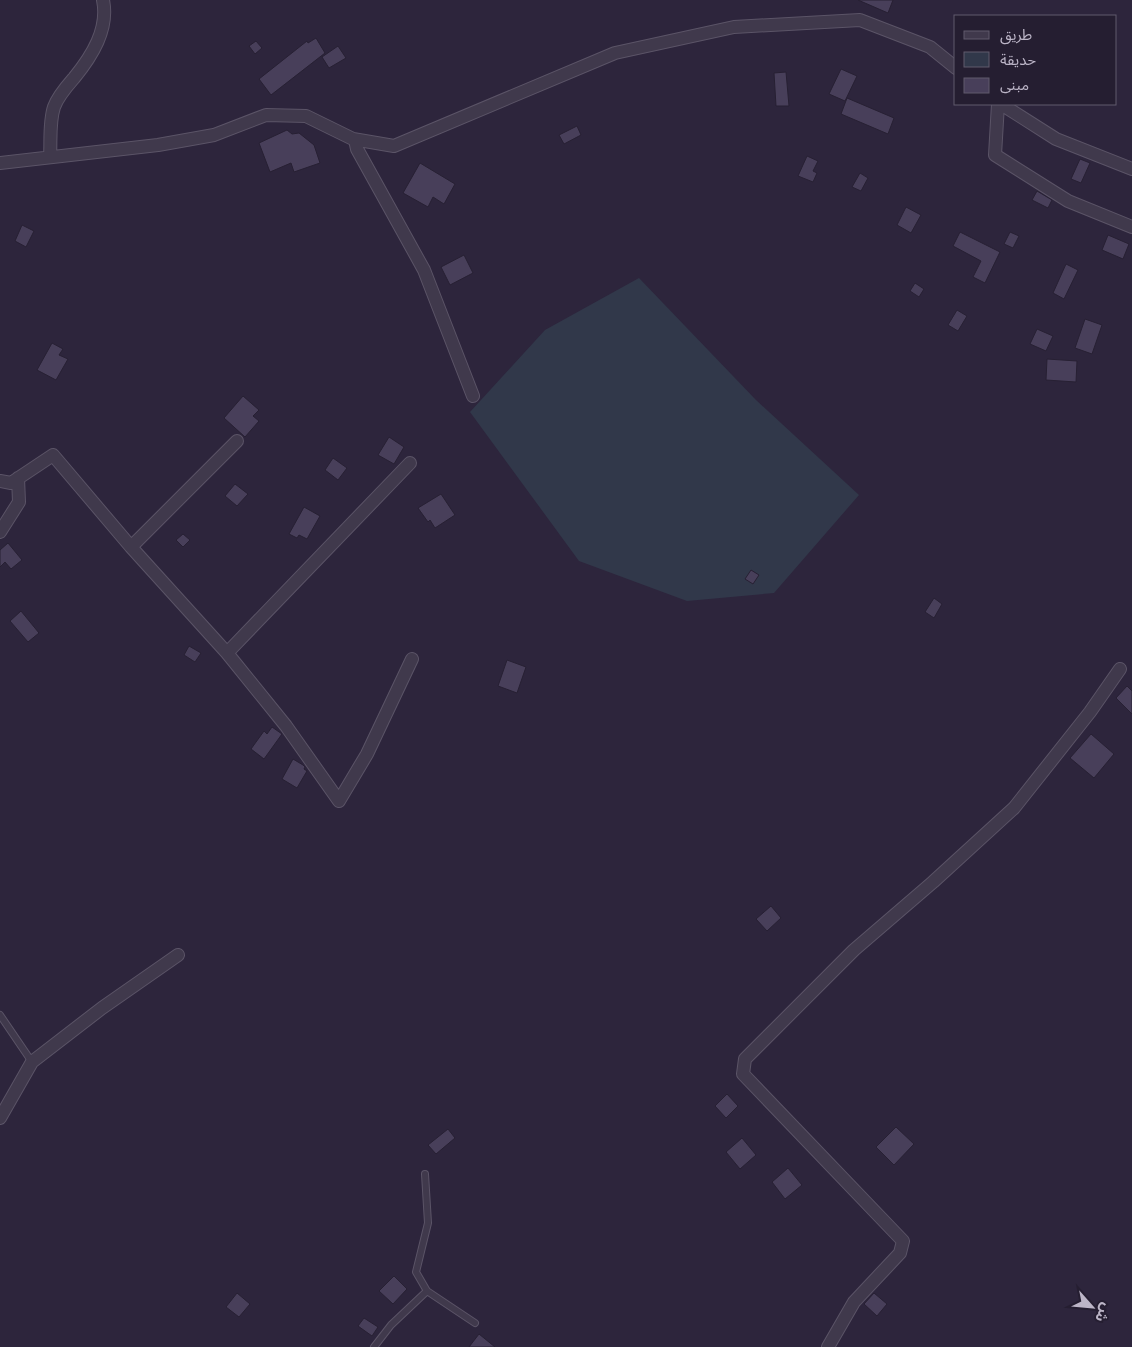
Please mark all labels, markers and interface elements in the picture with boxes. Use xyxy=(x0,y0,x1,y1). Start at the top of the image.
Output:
legend xyxy=(954,15,1117,105)
text: طريق xyxy=(1000,26,1032,45)
text: حديقة xyxy=(1000,51,1036,68)
text: مبنى xyxy=(1000,76,1029,94)
north arrow xyxy=(1067,1282,1117,1332)
text: ش xyxy=(1092,1301,1115,1325)

